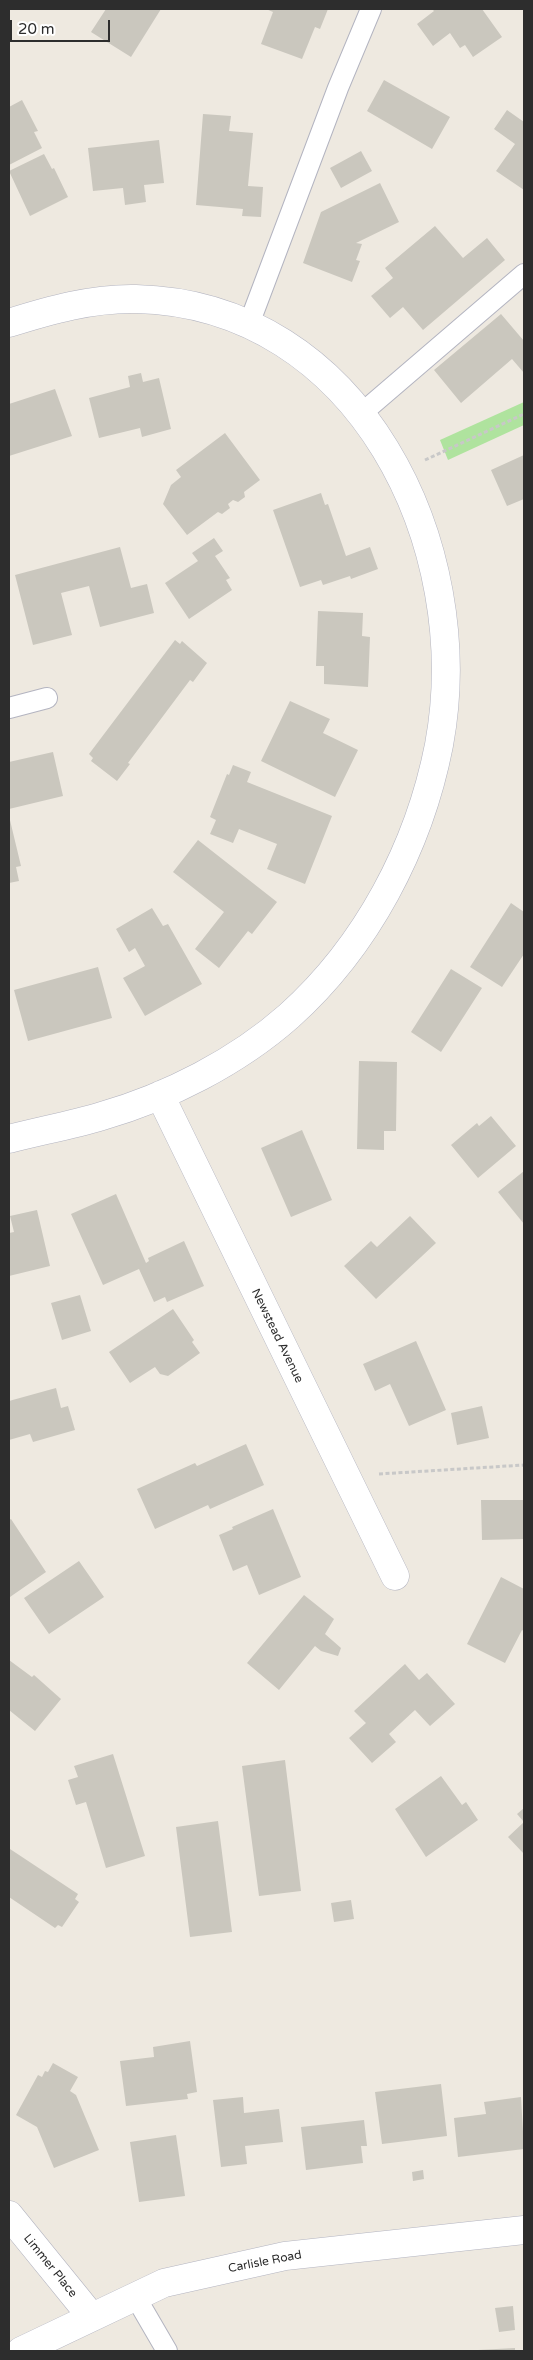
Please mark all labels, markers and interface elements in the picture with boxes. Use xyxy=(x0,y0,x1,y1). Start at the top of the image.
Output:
scale bar xyxy=(12,10,112,42)
text: 20 m xyxy=(18,20,55,38)
street label: Newstead Avenue xyxy=(248,1287,306,1385)
street label: Limmer Place xyxy=(20,2231,80,2301)
street label: Carlisle Road xyxy=(227,2248,303,2276)

